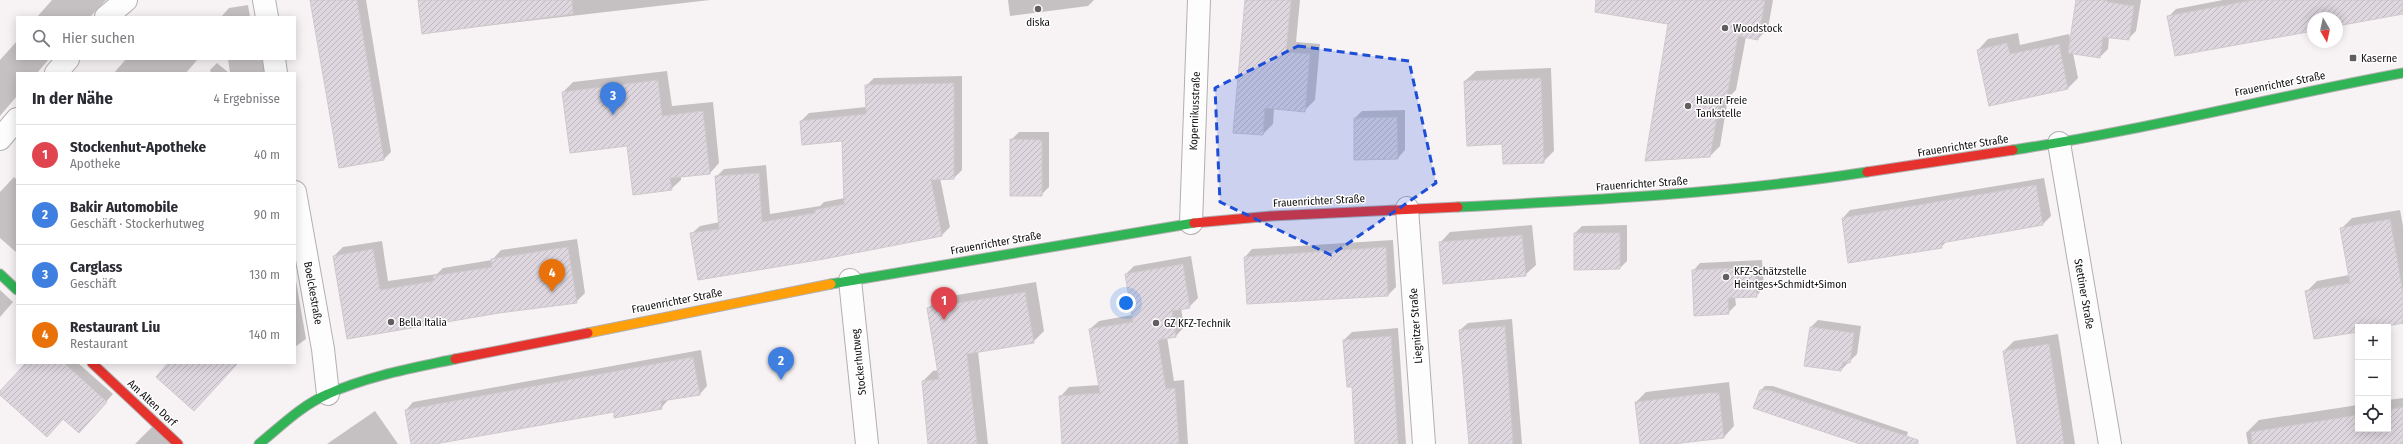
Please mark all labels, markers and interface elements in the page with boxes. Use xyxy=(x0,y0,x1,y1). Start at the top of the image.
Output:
marker: diska xyxy=(1033,4,1043,14)
north arrow xyxy=(2307,12,2343,48)
search box xyxy=(16,16,296,60)
place label: diska xyxy=(1026,16,1050,29)
place label: Woodstock xyxy=(1733,22,1783,35)
marker: Woodstock xyxy=(1720,23,1730,33)
icon: search xyxy=(30,27,52,49)
text: Hier suchen xyxy=(62,29,135,47)
place label: Kaserne xyxy=(2361,52,2397,65)
marker: Kaserne xyxy=(2348,53,2358,63)
street label: Frauenrichter Straße xyxy=(2234,69,2326,99)
street label: Kopernikusstraße xyxy=(1187,71,1203,151)
pin: 3 xyxy=(600,82,626,115)
text: In der Nähe xyxy=(32,88,113,109)
text: 4 Ergebnisse xyxy=(214,91,280,106)
place label: Hauer Freie Tankstelle xyxy=(1696,94,1747,120)
marker: Hauer Freie Tankstelle xyxy=(1683,101,1693,111)
street label: Frauenrichter Straße xyxy=(1917,132,2009,160)
text: Stockenhut-Apotheke xyxy=(70,138,206,156)
text: 1 xyxy=(42,147,48,162)
text: 40 m xyxy=(254,147,280,162)
text: Apotheke xyxy=(70,156,120,171)
street label: Frauenrichter Straße xyxy=(1596,174,1688,194)
street label: Frauenrichter Straße xyxy=(1273,192,1365,210)
text: Bakir Automobile xyxy=(70,198,178,216)
text: 2 xyxy=(42,207,48,222)
text: 90 m xyxy=(254,207,280,222)
text: Geschäft · Stockerhutweg xyxy=(70,216,204,231)
street label: Frauenrichter Straße xyxy=(950,229,1042,257)
text: Carglass xyxy=(70,258,122,276)
street label: Stettiner Straße xyxy=(2071,258,2097,330)
pin: 4 xyxy=(539,259,565,292)
street label: Boelckestraße xyxy=(301,260,325,326)
place label: KFZ-Schätzstelle Heintges+Schmidt+Simon xyxy=(1734,265,1847,291)
text: 3 xyxy=(42,267,48,282)
text: 130 m xyxy=(249,267,280,282)
marker: KFZ-Schätzstelle Heintges+Schmidt+Simon xyxy=(1721,272,1731,282)
text: Geschäft xyxy=(70,276,116,291)
street label: Frauenrichter Straße xyxy=(631,286,723,316)
pin: 1 xyxy=(931,287,957,320)
street label: Liegnitzer Straße xyxy=(1407,288,1425,364)
your location xyxy=(1116,293,1136,313)
place label: Bella Italia xyxy=(399,316,447,329)
marker: Bella Italia xyxy=(386,317,396,327)
place label: GZ KFZ-Technik xyxy=(1164,317,1232,330)
text: Restaurant Liu xyxy=(70,318,160,336)
marker: GZ KFZ-Technik xyxy=(1151,318,1161,328)
map controls xyxy=(2355,324,2391,432)
button: + xyxy=(2355,324,2391,360)
text: 4 xyxy=(42,327,48,342)
text: 140 m xyxy=(249,327,280,342)
street label: Stockerhutweg xyxy=(849,327,869,396)
text: Restaurant xyxy=(70,336,128,351)
pin: 2 xyxy=(768,347,794,380)
button: − xyxy=(2355,360,2391,396)
street label: Am Alten Dorf xyxy=(125,377,180,429)
button: locate xyxy=(2355,396,2391,432)

